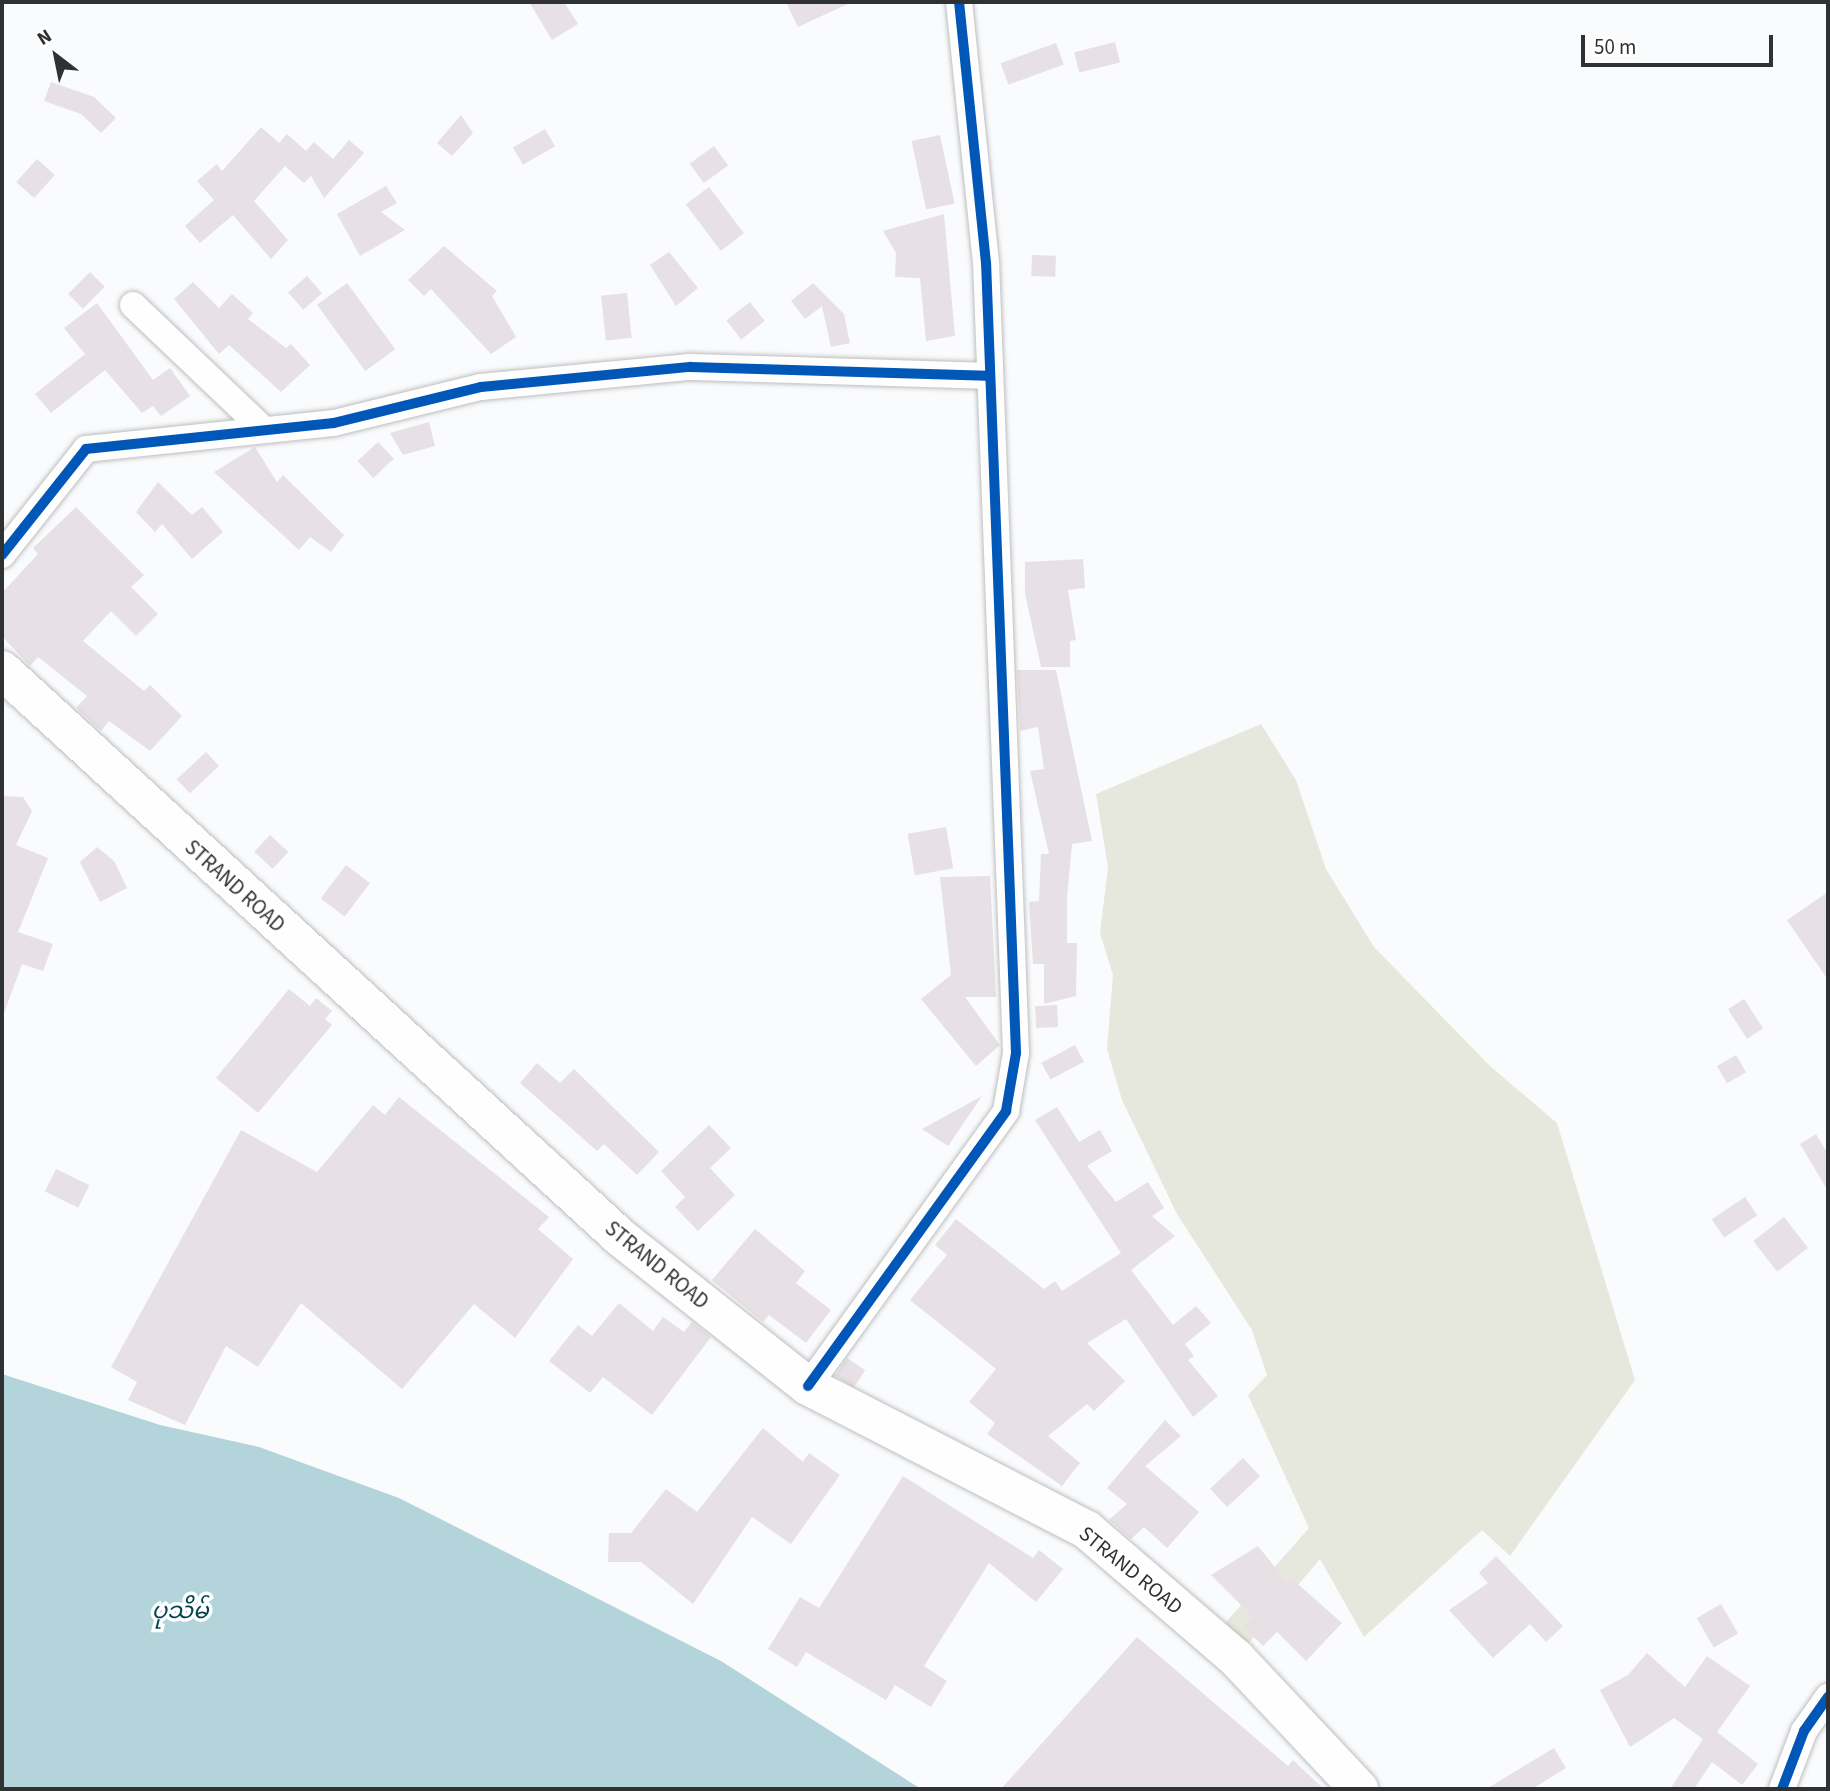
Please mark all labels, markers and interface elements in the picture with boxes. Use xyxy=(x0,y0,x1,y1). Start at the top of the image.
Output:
north arrow xyxy=(21,21,91,91)
scale bar xyxy=(1585,21,1778,65)
text: N xyxy=(32,23,57,53)
text: 50 m xyxy=(1594,32,1636,62)
street label: STRAND ROAD xyxy=(180,834,290,938)
street label: STRAND ROAD xyxy=(600,1216,714,1314)
street label: STRAND ROAD xyxy=(1074,1521,1188,1619)
water label: ပုသိမ် xyxy=(151,1597,209,1625)

